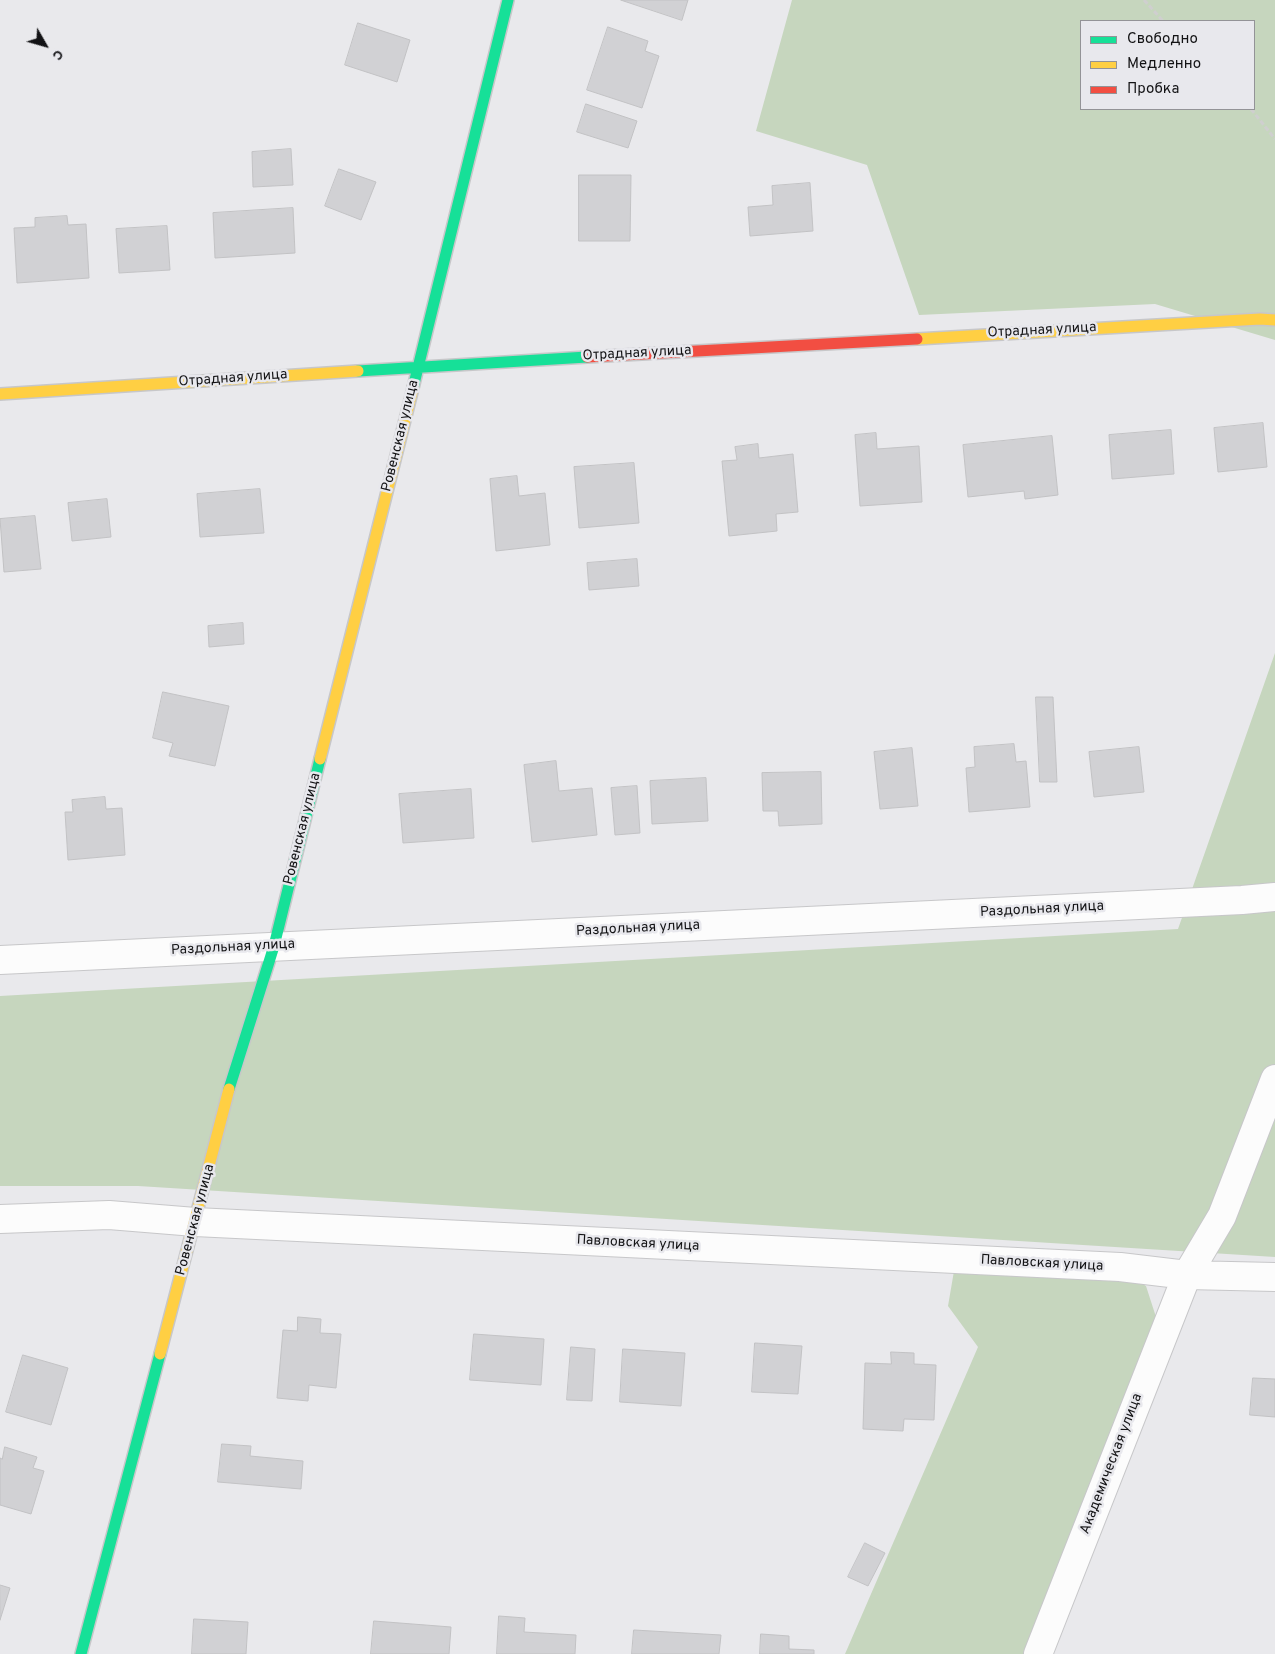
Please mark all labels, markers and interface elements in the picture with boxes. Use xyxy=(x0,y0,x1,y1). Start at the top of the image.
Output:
north arrow xyxy=(20,20,70,70)
legend xyxy=(1080,20,1255,110)
text: Свободно xyxy=(1127,30,1198,49)
text: С xyxy=(48,46,67,63)
text: Медленно xyxy=(1127,55,1201,74)
text: Пробка xyxy=(1127,80,1179,99)
street label: Отрадная улица xyxy=(987,320,1097,342)
street label: Отрадная улица xyxy=(582,343,692,365)
street label: Отрадная улица xyxy=(178,367,288,391)
street label: Ровенская улица xyxy=(379,378,423,494)
street label: Ровенская улица xyxy=(281,771,325,887)
street label: Раздольная улица xyxy=(980,898,1104,922)
street label: Раздольная улица xyxy=(576,917,700,941)
street label: Раздольная улица xyxy=(171,936,295,960)
street label: Ровенская улица xyxy=(173,1163,219,1277)
street label: Павловская улица xyxy=(576,1232,700,1256)
street label: Павловская улица xyxy=(980,1252,1104,1276)
street label: Академическая улица xyxy=(1077,1391,1147,1537)

